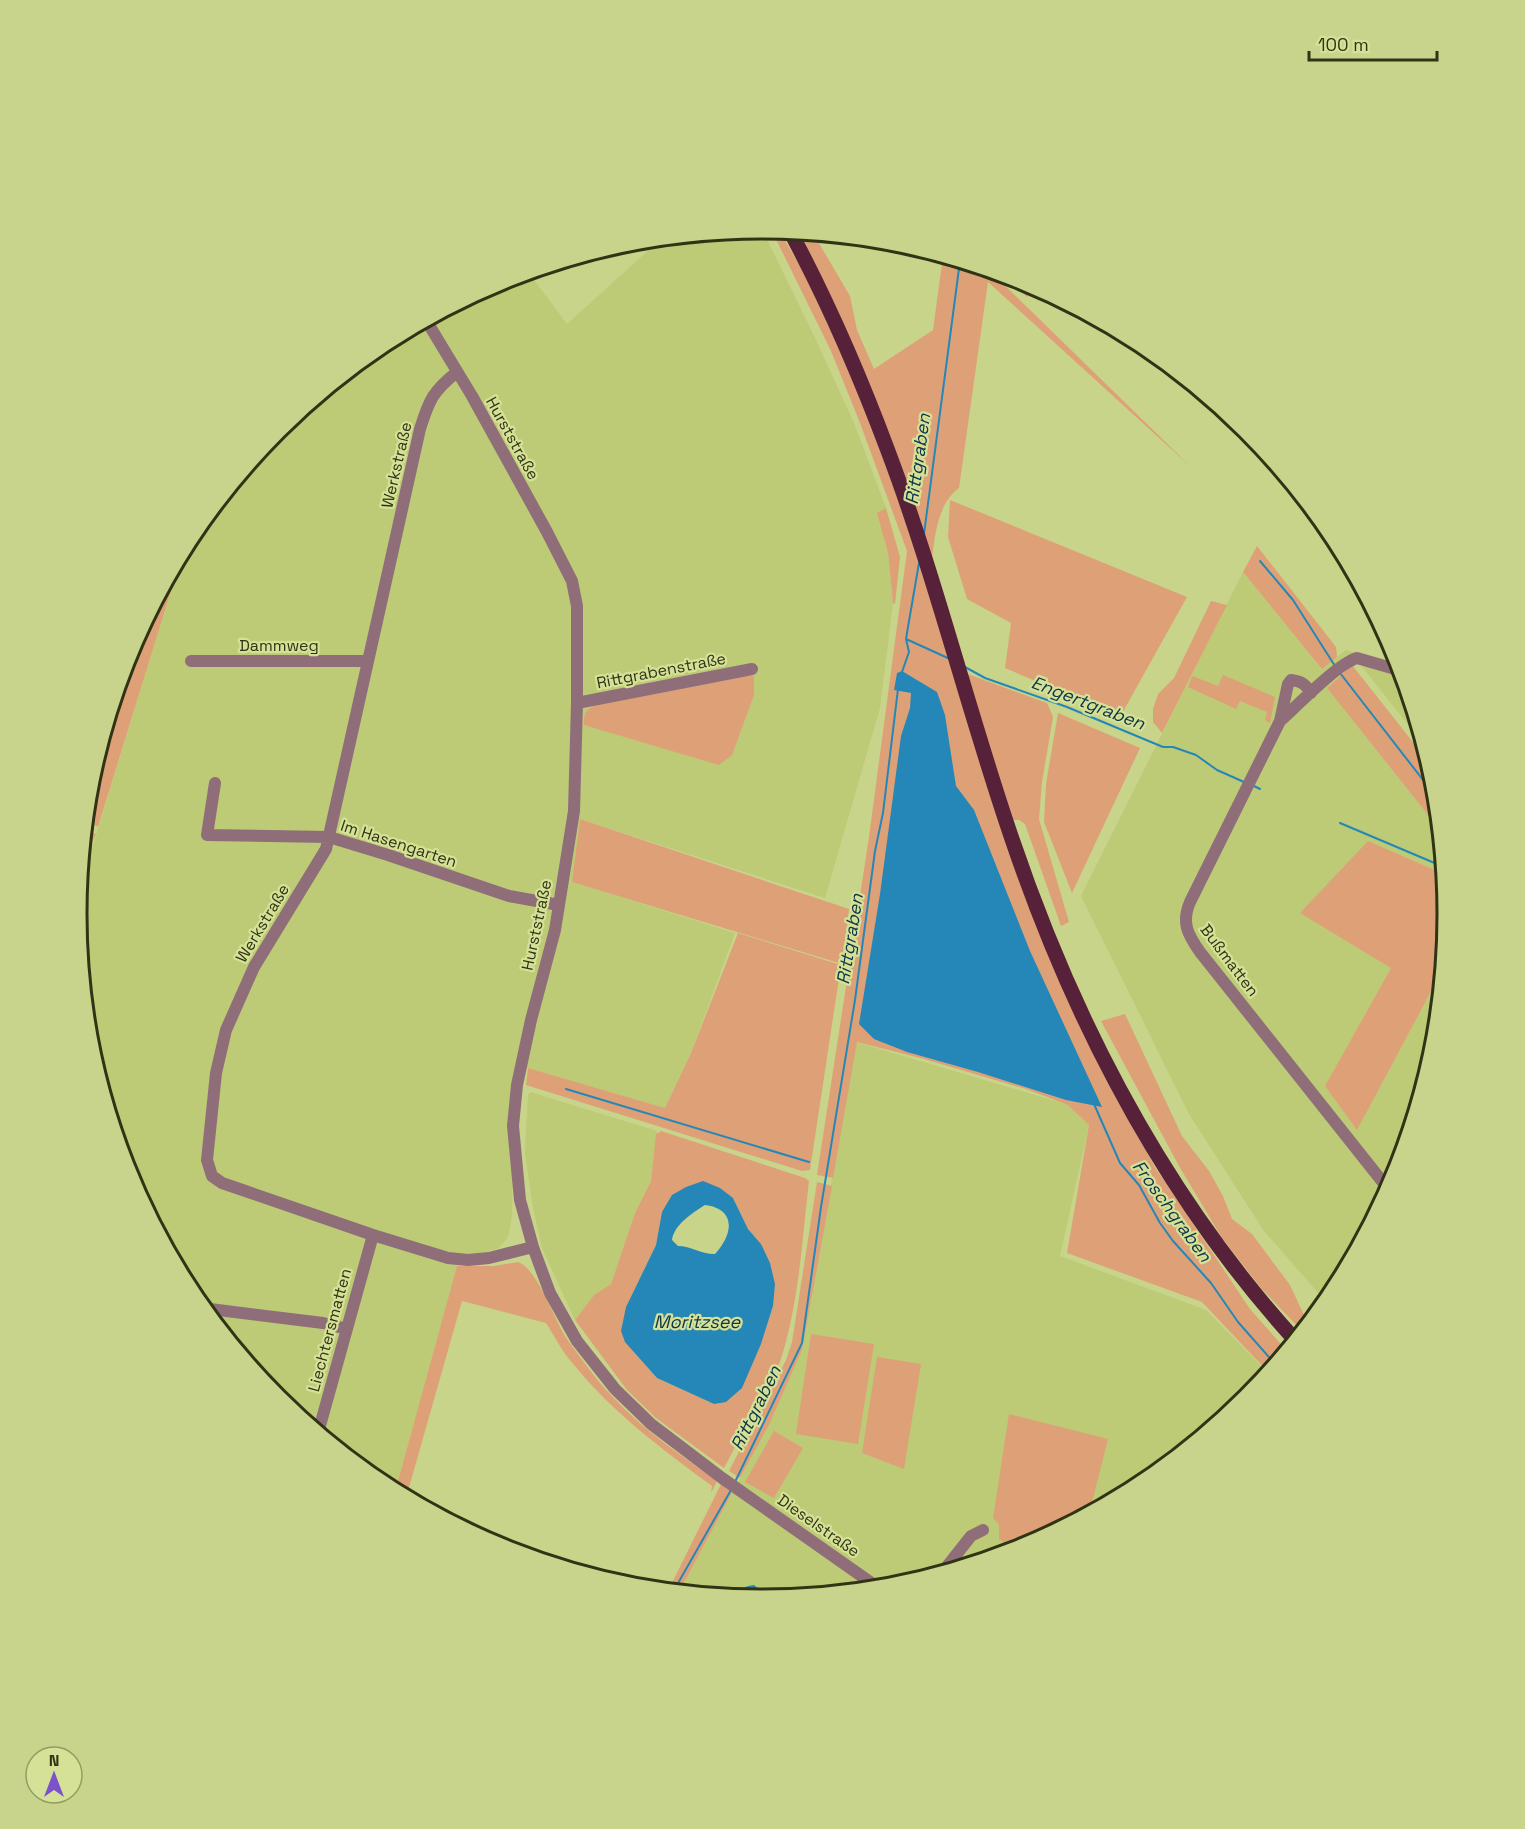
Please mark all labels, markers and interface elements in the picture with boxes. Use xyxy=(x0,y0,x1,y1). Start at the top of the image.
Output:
scale bar xyxy=(1309,24,1436,62)
text: 100 m xyxy=(1318,33,1369,56)
street label: Hurststraße xyxy=(481,393,544,484)
water label: Rittgraben xyxy=(900,411,935,506)
street label: Werkstraße xyxy=(376,420,417,510)
street label: Dammweg xyxy=(239,635,319,656)
street label: Rittgrabenstraße xyxy=(595,648,728,693)
water label: Engertgraben xyxy=(1028,670,1149,735)
street label: Im Hasengarten xyxy=(338,815,460,872)
street label: Hurststraße xyxy=(517,878,556,972)
street label: Werkstraße xyxy=(231,880,294,966)
water label: Rittgraben xyxy=(831,891,868,986)
street label: Bußmatten xyxy=(1196,920,1264,1001)
water label: Froschgraben xyxy=(1128,1155,1218,1267)
street label: Liechtersmatten xyxy=(303,1266,356,1394)
water label: Moritzsee xyxy=(654,1310,742,1333)
water label: Rittgraben xyxy=(725,1361,786,1454)
street label: Dieselstraße xyxy=(773,1489,864,1562)
north arrow xyxy=(24,1745,84,1805)
text: N xyxy=(49,1750,59,1771)

